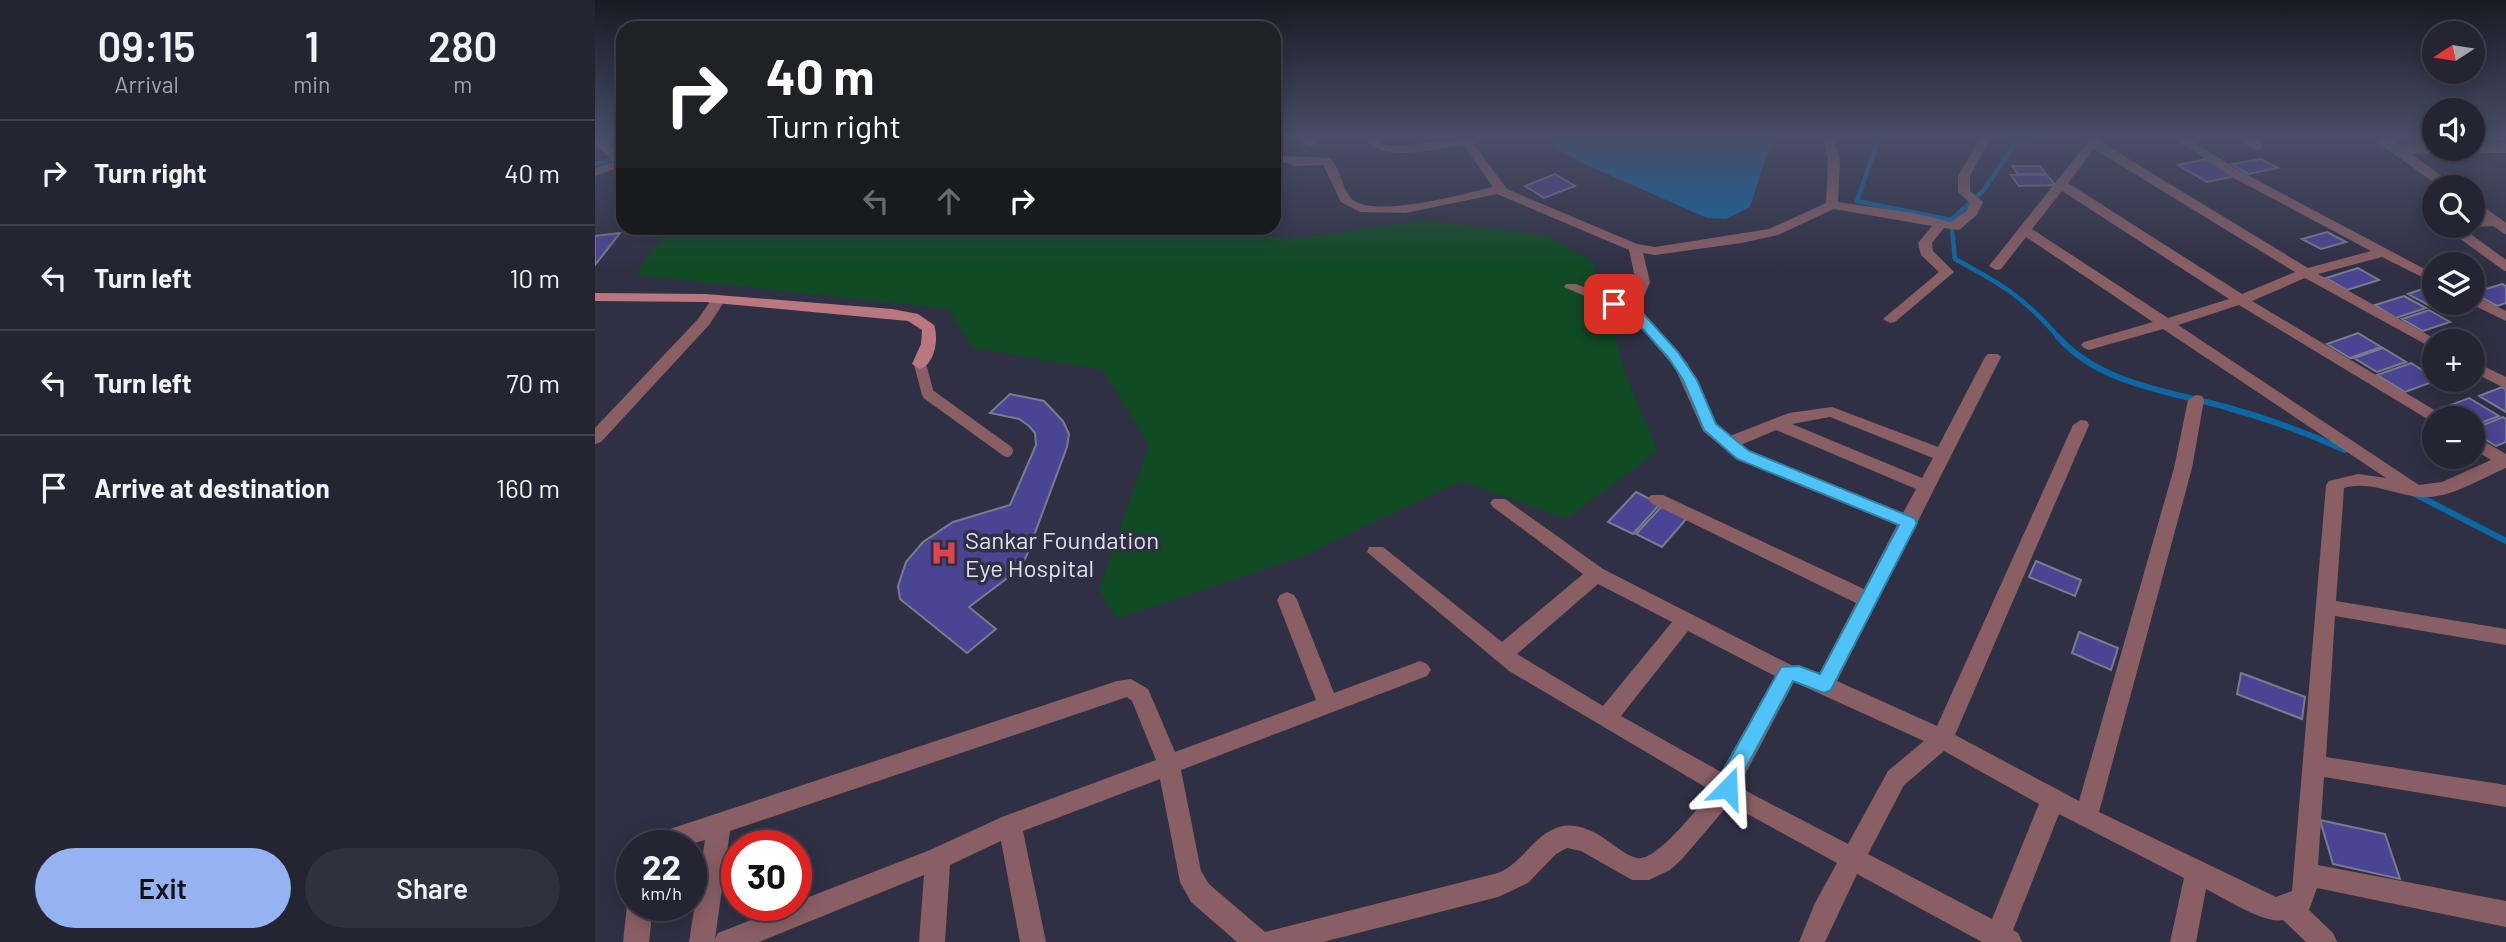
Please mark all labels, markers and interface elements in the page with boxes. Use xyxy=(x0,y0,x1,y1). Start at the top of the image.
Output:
text: 09:15 xyxy=(98,20,196,70)
text: 1 xyxy=(304,20,319,70)
text: 280 xyxy=(428,20,497,70)
north arrow xyxy=(2422,21,2485,84)
map controls xyxy=(2422,21,2485,469)
text: 40 m xyxy=(766,46,874,105)
icon: right xyxy=(651,49,742,140)
text: Arrival xyxy=(114,70,179,98)
text: min xyxy=(293,70,330,98)
text: m xyxy=(453,70,472,98)
button: sound xyxy=(2422,98,2485,161)
text: Turn right xyxy=(766,106,901,144)
icon: right xyxy=(35,154,73,192)
text: Turn right xyxy=(94,157,207,188)
text: 40 m xyxy=(504,157,560,188)
button: search xyxy=(2422,175,2485,238)
icon: left xyxy=(857,182,895,220)
icon: ahead xyxy=(930,182,968,220)
icon: right xyxy=(1003,182,1041,220)
button: layers xyxy=(2422,252,2485,315)
icon: left xyxy=(35,259,73,297)
text: Turn left xyxy=(94,262,192,293)
text: 10 m xyxy=(510,262,560,293)
pin xyxy=(1584,274,1644,334)
icon: arrive xyxy=(1595,285,1633,323)
button: + xyxy=(2422,329,2485,392)
icon: left xyxy=(35,364,73,402)
text: Turn left xyxy=(94,367,192,398)
text: 70 m xyxy=(506,367,560,398)
button: − xyxy=(2422,406,2485,469)
icon: arrive xyxy=(35,469,73,507)
text: Arrive at destination xyxy=(94,472,330,503)
text: 160 m xyxy=(496,472,560,503)
place label: Sankar Foundation Eye Hospital xyxy=(965,525,1159,582)
hospital icon: Sankar Foundation Eye Hospital xyxy=(929,538,959,568)
position arrow xyxy=(1691,751,1765,825)
speed limit sign: 30 xyxy=(721,830,812,921)
text: 22 xyxy=(642,845,681,887)
button: Exit xyxy=(35,848,291,928)
button: Share xyxy=(305,848,560,928)
text: km/h xyxy=(641,882,682,904)

